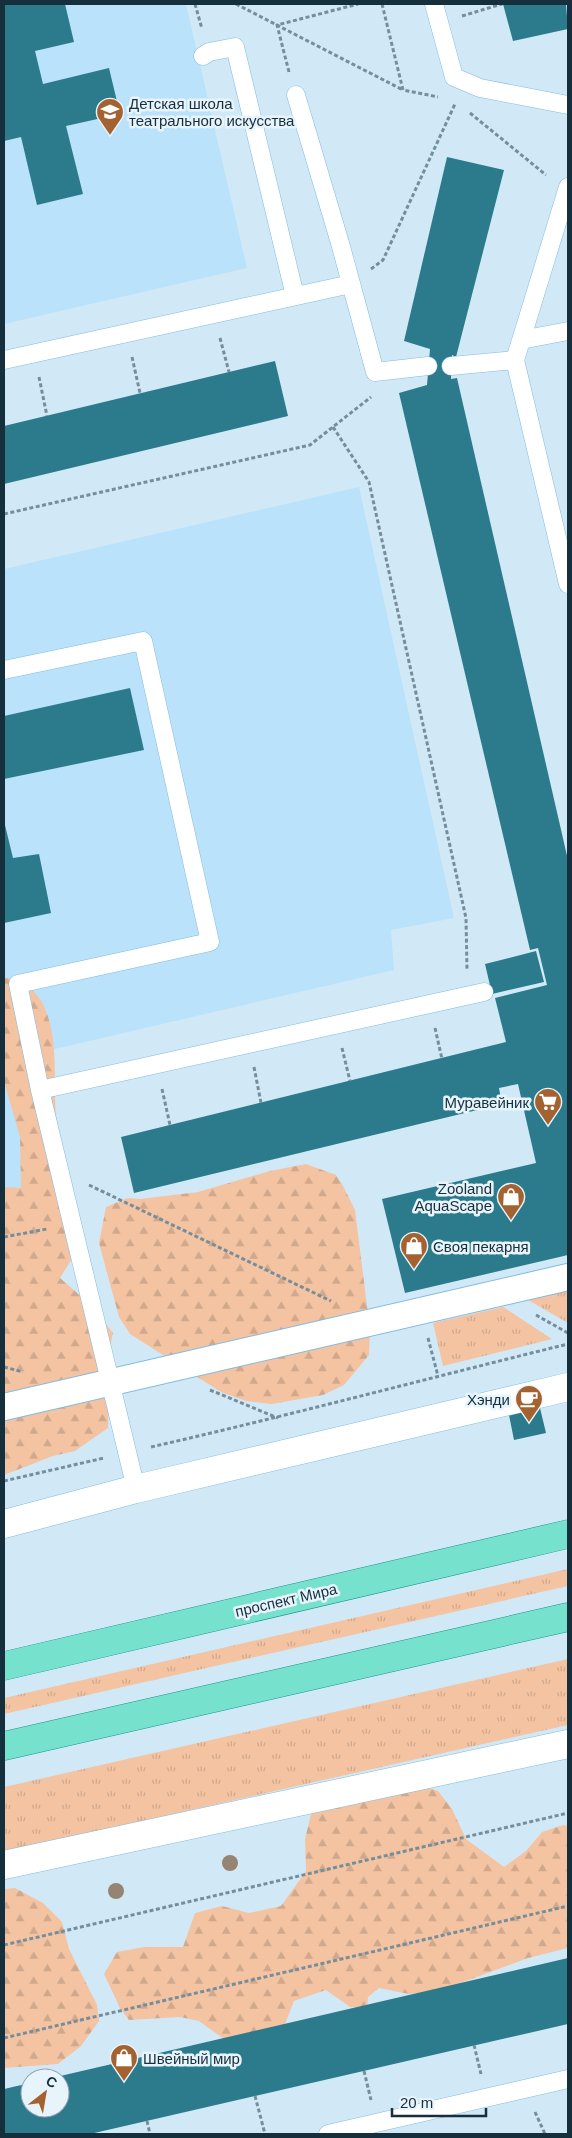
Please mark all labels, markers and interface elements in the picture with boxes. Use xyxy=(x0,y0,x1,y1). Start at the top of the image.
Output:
place label: Детская школа театрального искусства xyxy=(129,95,295,129)
school or university icon: Детская школа театрального искусства xyxy=(95,97,125,136)
supermarket icon: Муравейник xyxy=(533,1087,563,1126)
place label: Муравейник xyxy=(445,1094,529,1111)
place label: Zooland AquaScape xyxy=(414,1180,492,1214)
shop icon: Zooland AquaScape xyxy=(496,1182,526,1221)
shop icon: Своя пекарня xyxy=(399,1231,429,1270)
place label: Своя пекарня xyxy=(433,1238,529,1255)
cafe icon: Хэнди xyxy=(514,1384,544,1423)
place label: Хэнди xyxy=(467,1391,510,1408)
street label: проспект Мира xyxy=(233,1580,339,1620)
shop icon: Швейный мир xyxy=(109,2043,139,2082)
place label: Швейный мир xyxy=(143,2050,240,2067)
north arrow xyxy=(20,2068,70,2118)
text: С xyxy=(43,2072,60,2091)
scale bar xyxy=(392,2086,486,2118)
text: 20 m xyxy=(400,2094,433,2111)

